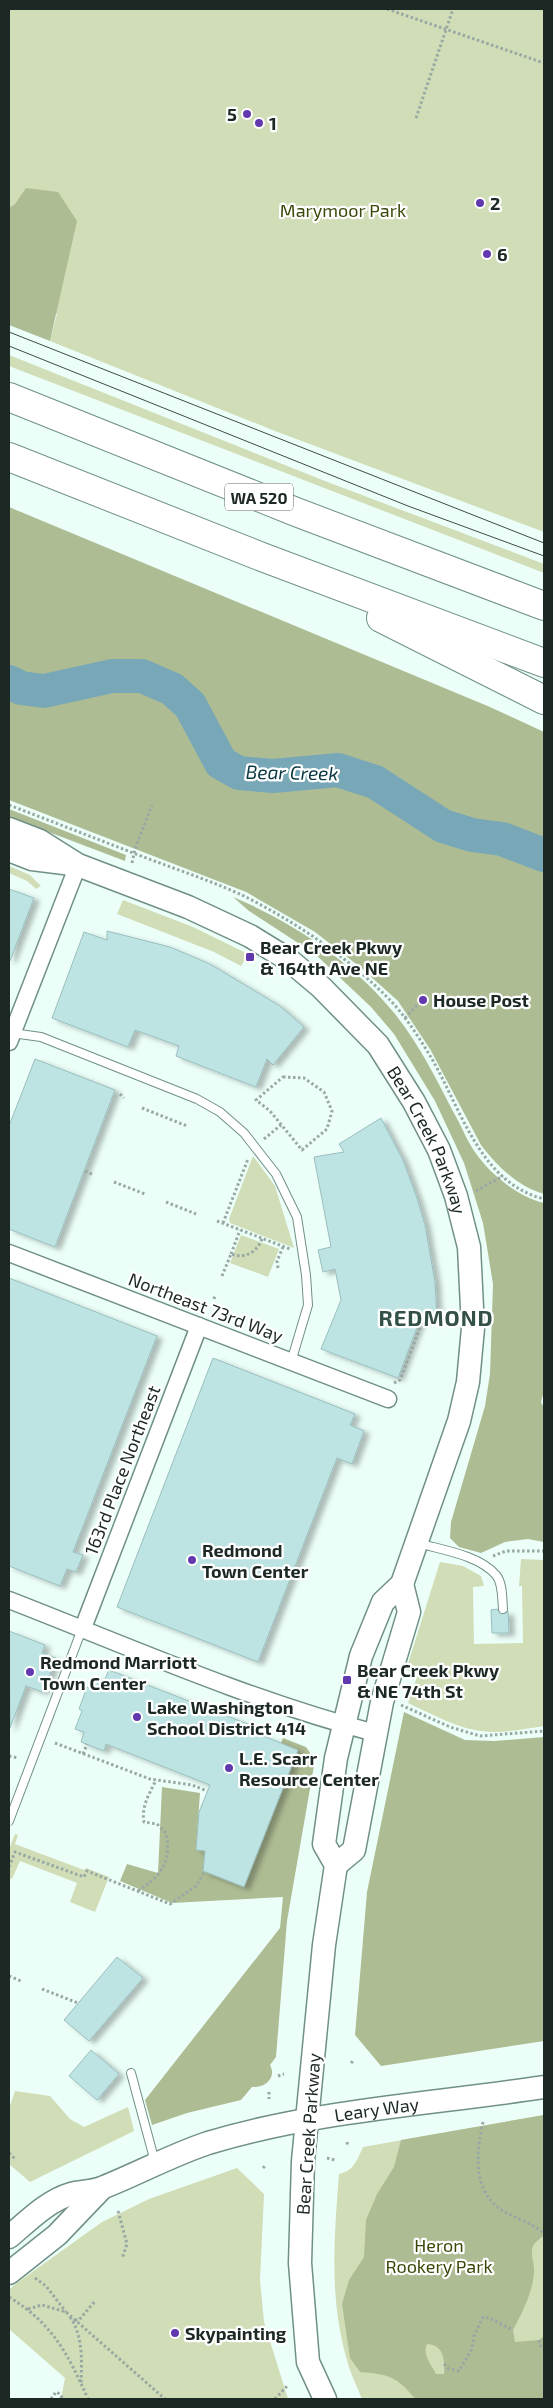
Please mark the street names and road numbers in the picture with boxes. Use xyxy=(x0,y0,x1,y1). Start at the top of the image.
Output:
road number: WA 520 xyxy=(225,484,293,511)
street label: Bear Creek Parkway xyxy=(383,1062,471,1217)
street label: Northeast 73rd Way xyxy=(126,1267,287,1347)
street label: 163rd Place Northeast xyxy=(79,1382,165,1558)
street label: Bear Creek Parkway xyxy=(291,2052,325,2216)
street label: Leary Way xyxy=(333,2092,421,2126)

